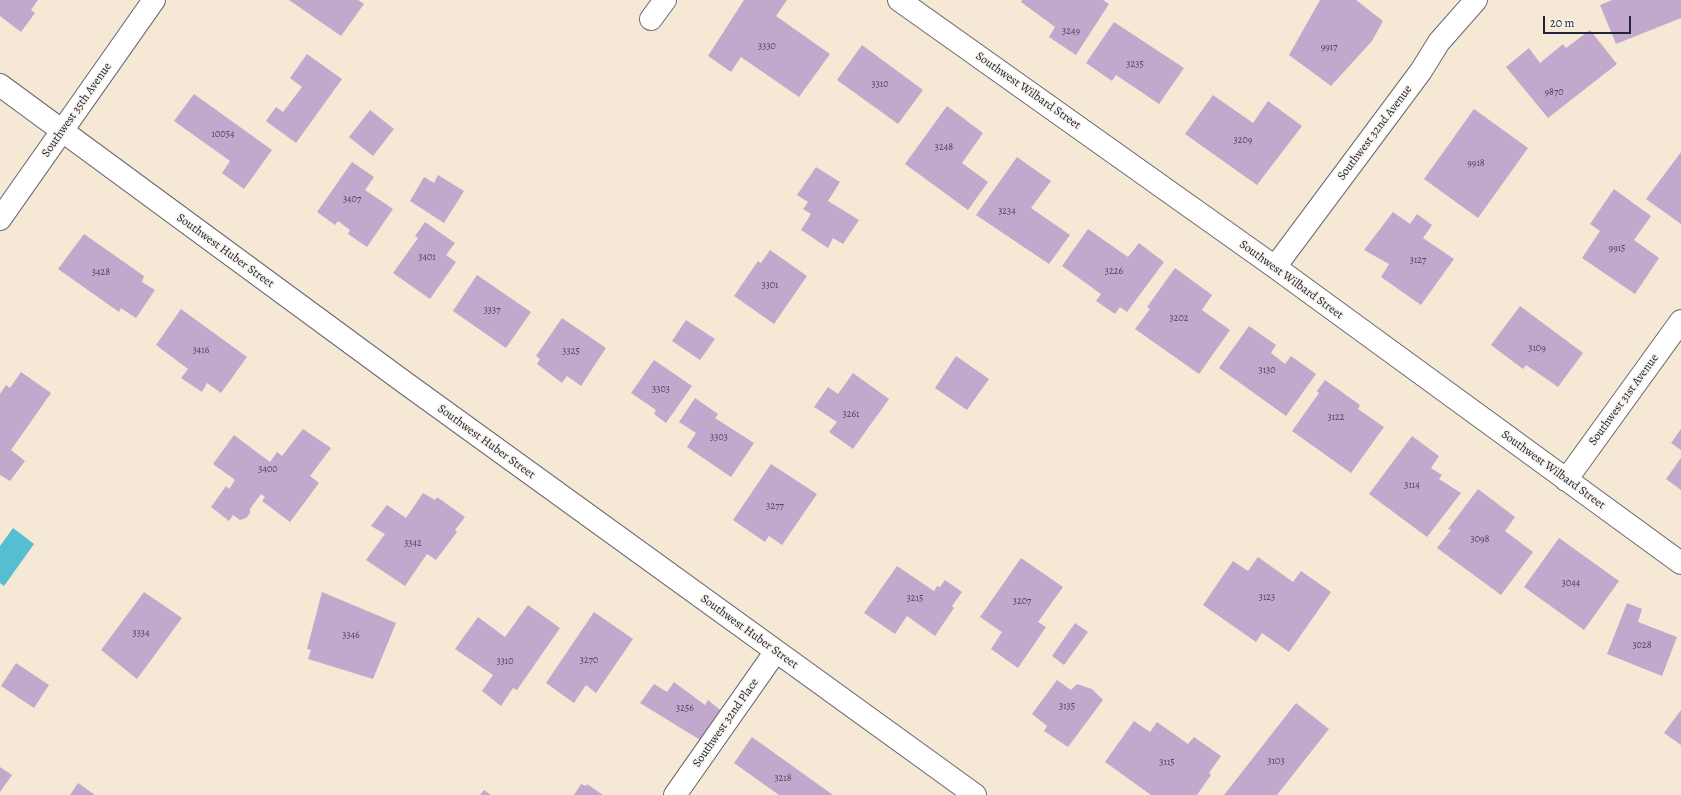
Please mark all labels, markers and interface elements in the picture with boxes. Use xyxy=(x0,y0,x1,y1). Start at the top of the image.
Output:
scale bar xyxy=(1545,8,1633,34)
text: 20 m xyxy=(1550,15,1574,31)
house number: 3249 xyxy=(1062,26,1080,38)
house number: 3330 xyxy=(758,41,776,53)
house number: 9917 xyxy=(1321,42,1337,54)
street label: Southwest Wilbard Street xyxy=(973,49,1083,133)
house number: 3235 xyxy=(1126,59,1144,71)
street label: Southwest 35th Avenue xyxy=(39,60,115,160)
house number: 3310 xyxy=(871,79,889,91)
street label: Southwest 32nd Avenue xyxy=(1335,83,1415,183)
house number: 9870 xyxy=(1545,87,1563,99)
house number: 10054 xyxy=(212,129,234,141)
house number: 3209 xyxy=(1234,135,1252,147)
house number: 3248 xyxy=(935,142,953,154)
house number: 9918 xyxy=(1467,158,1485,170)
house number: 3407 xyxy=(343,194,361,206)
house number: 3234 xyxy=(998,206,1016,218)
street label: Southwest Huber Street xyxy=(173,211,277,291)
street label: Southwest Wilbard Street xyxy=(1236,237,1346,323)
house number: 9915 xyxy=(1609,243,1625,255)
house number: 3401 xyxy=(418,252,436,264)
house number: 3127 xyxy=(1410,255,1426,267)
house number: 3226 xyxy=(1105,266,1123,278)
house number: 3428 xyxy=(92,267,110,279)
house number: 3301 xyxy=(761,280,779,292)
house number: 3337 xyxy=(484,305,500,317)
house number: 3202 xyxy=(1170,313,1188,325)
house number: 3109 xyxy=(1528,343,1546,355)
house number: 3416 xyxy=(193,345,209,357)
house number: 3325 xyxy=(562,346,580,358)
street label: Southwest 31st Avenue xyxy=(1586,351,1662,449)
house number: 3130 xyxy=(1258,365,1276,377)
house number: 3303 xyxy=(652,384,670,396)
street label: Southwest Huber Street xyxy=(434,402,538,482)
house number: 3261 xyxy=(843,409,859,421)
house number: 3122 xyxy=(1327,412,1345,424)
street label: Southwest Wilbard Street xyxy=(1498,427,1608,513)
house number: 3303 xyxy=(710,432,728,444)
house number: 3400 xyxy=(258,464,278,476)
house number: 3114 xyxy=(1404,480,1420,492)
house number: 3277 xyxy=(766,501,784,513)
house number: 3098 xyxy=(1471,534,1489,546)
house number: 3342 xyxy=(404,538,422,550)
house number: 3044 xyxy=(1562,578,1580,590)
street label: Southwest Huber Street xyxy=(697,592,801,672)
house number: 3123 xyxy=(1259,592,1275,604)
house number: 3215 xyxy=(907,593,923,605)
house number: 3207 xyxy=(1013,596,1031,608)
house number: 3334 xyxy=(132,628,150,640)
house number: 3346 xyxy=(342,630,360,642)
house number: 3028 xyxy=(1632,640,1652,652)
house number: 3270 xyxy=(580,655,598,667)
house number: 3310 xyxy=(496,656,514,668)
street label: Southwest 32nd Place xyxy=(690,676,762,770)
house number: 3135 xyxy=(1059,701,1075,713)
house number: 3256 xyxy=(676,703,694,715)
house number: 3103 xyxy=(1267,756,1285,768)
house number: 3115 xyxy=(1159,757,1175,769)
house number: 3218 xyxy=(774,773,792,785)

